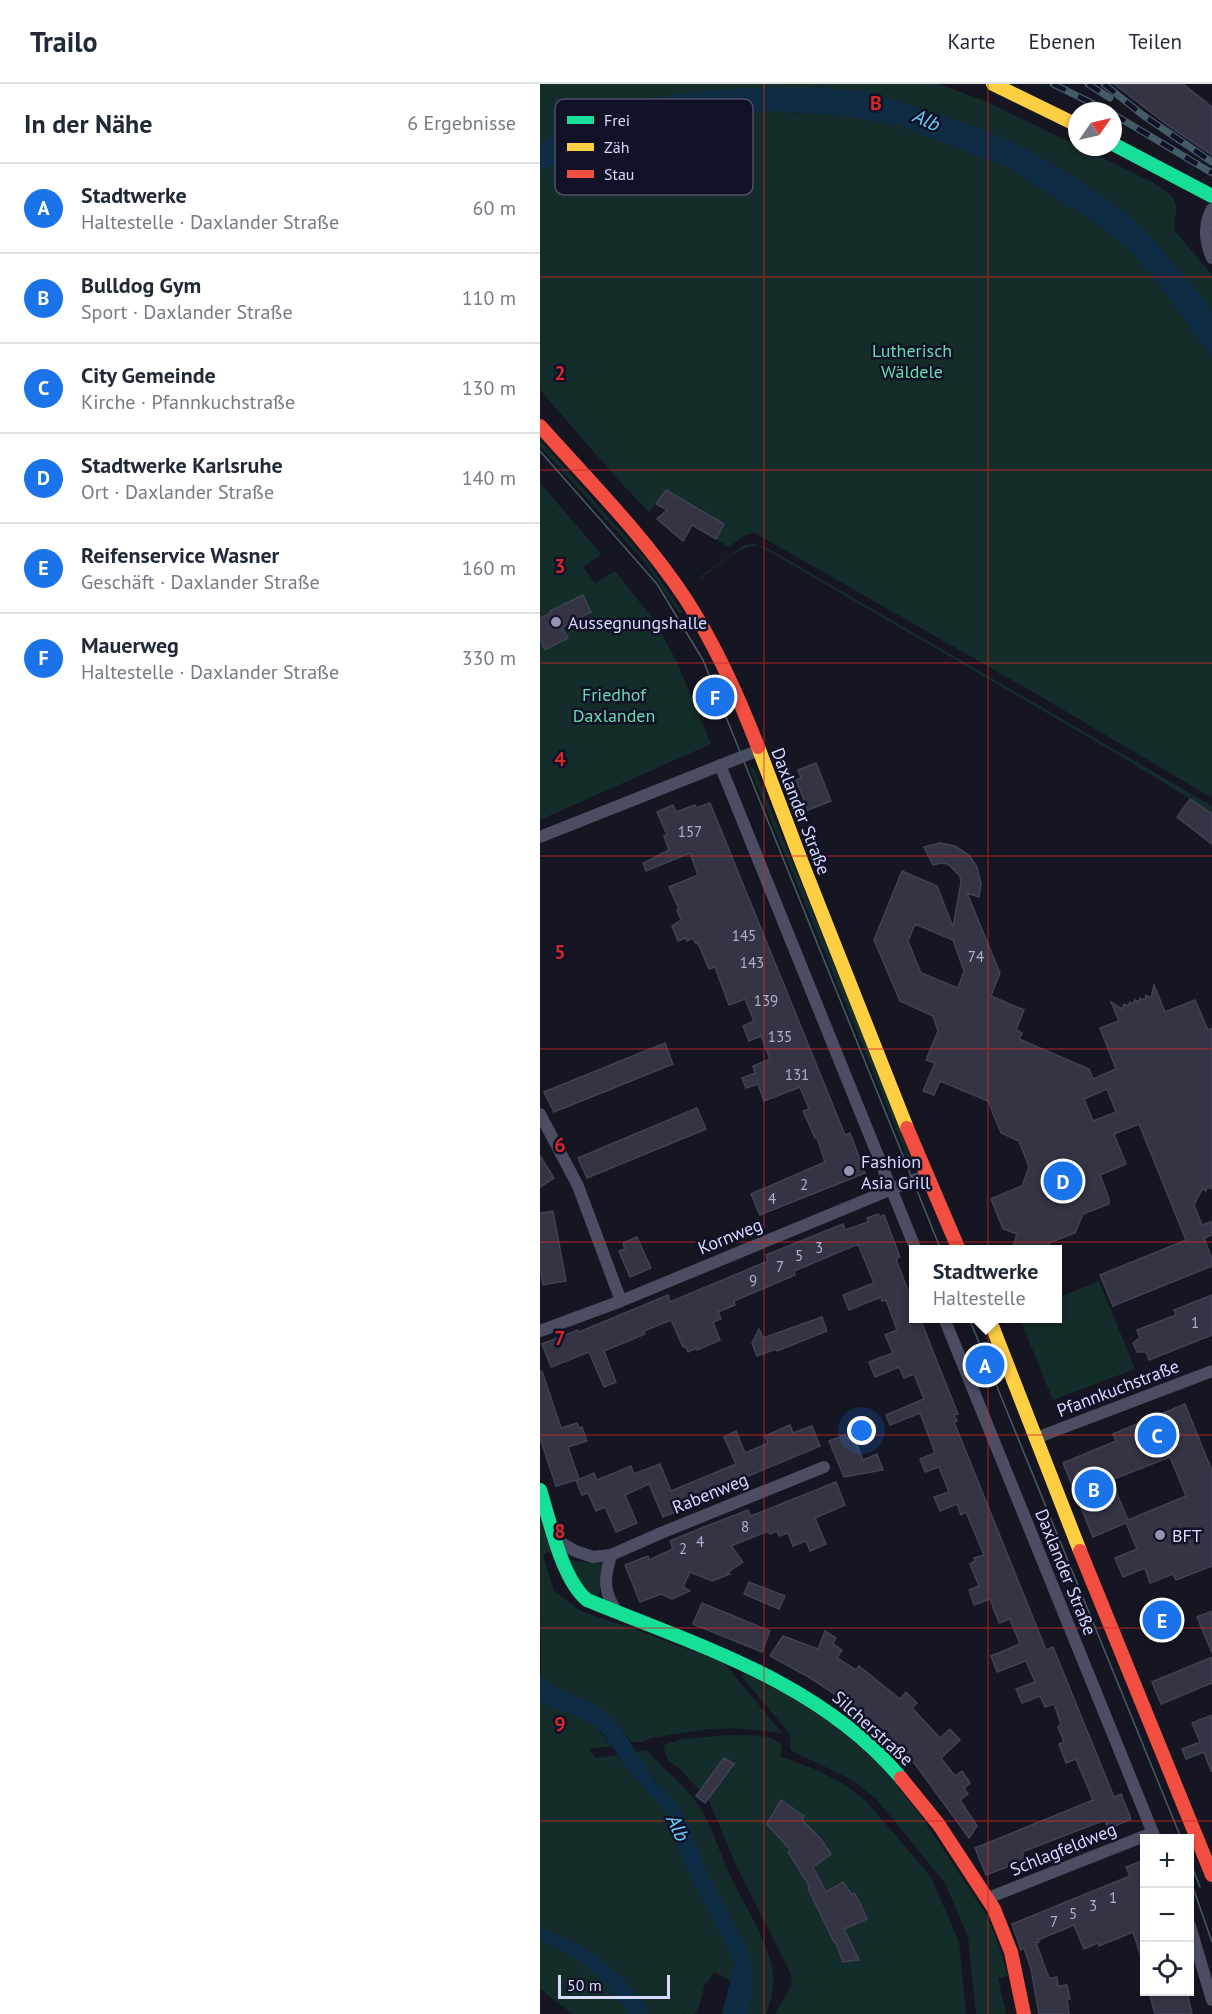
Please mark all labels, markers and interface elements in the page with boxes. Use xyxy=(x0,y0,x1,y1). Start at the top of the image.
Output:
text: Trailo xyxy=(30,23,97,60)
text: Karte xyxy=(948,28,996,55)
text: Ebenen xyxy=(1029,28,1095,55)
text: Teilen xyxy=(1128,28,1182,55)
text: B xyxy=(870,90,882,116)
legend xyxy=(555,99,753,195)
water label: Alb xyxy=(908,102,945,137)
north arrow xyxy=(1068,102,1122,156)
text: In der Nähe xyxy=(24,107,152,140)
text: 6 Ergebnisse xyxy=(407,110,516,136)
text: Frei xyxy=(604,110,630,130)
text: Zäh xyxy=(604,137,629,157)
text: Stau xyxy=(604,164,634,184)
text: Stadtwerke xyxy=(81,181,187,209)
text: A xyxy=(37,195,50,221)
text: 60 m xyxy=(473,195,516,221)
text: Haltestelle · Daxlander Straße xyxy=(81,209,339,235)
text: Bulldog Gym xyxy=(81,271,201,299)
text: B xyxy=(38,285,49,311)
text: 110 m xyxy=(462,285,516,311)
text: Sport · Daxlander Straße xyxy=(81,299,293,325)
park label: Lutherisch Wäldele xyxy=(872,339,952,383)
text: 2 xyxy=(554,360,566,386)
text: City Gemeinde xyxy=(81,361,216,389)
text: C xyxy=(38,375,49,401)
text: 130 m xyxy=(462,375,516,401)
text: Kirche · Pfannkuchstraße xyxy=(81,389,295,415)
text: Stadtwerke Karlsruhe xyxy=(81,451,283,479)
text: D xyxy=(37,465,50,491)
text: 140 m xyxy=(462,465,516,491)
text: Ort · Daxlander Straße xyxy=(81,479,274,505)
text: Reifenservice Wasner xyxy=(81,541,279,569)
text: 3 xyxy=(554,553,566,579)
text: E xyxy=(38,555,49,581)
text: 160 m xyxy=(462,555,516,581)
text: Geschäft · Daxlander Straße xyxy=(81,569,320,595)
place label: Aussegnungshalle xyxy=(568,611,707,634)
marker: Aussegnungshalle xyxy=(549,615,563,629)
text: Mauerweg xyxy=(81,631,179,659)
text: F xyxy=(38,645,49,671)
text: 330 m xyxy=(462,645,516,671)
text: Haltestelle · Daxlander Straße xyxy=(81,659,339,685)
pin: F xyxy=(696,674,735,720)
park label: Friedhof Daxlanden xyxy=(573,683,655,727)
street label: Daxlander Straße xyxy=(766,744,836,878)
text: 4 xyxy=(554,746,566,772)
house number: 157 xyxy=(678,822,702,841)
house number: 145 xyxy=(732,926,756,945)
text: 5 xyxy=(554,939,566,965)
house number: 74 xyxy=(968,947,984,966)
house number: 143 xyxy=(740,953,764,972)
house number: 139 xyxy=(754,991,778,1010)
house number: 135 xyxy=(768,1027,792,1046)
house number: 131 xyxy=(785,1065,809,1084)
text: 6 xyxy=(554,1132,566,1158)
place label: Fashion Asia Grill xyxy=(861,1150,931,1194)
pin: D xyxy=(1044,1158,1082,1204)
marker: Fashion Asia Grill xyxy=(842,1164,856,1178)
house number: 2 xyxy=(800,1175,808,1194)
house number: 4 xyxy=(768,1189,776,1208)
street label: Kornweg xyxy=(694,1213,766,1259)
house number: 3 xyxy=(815,1238,823,1257)
popup xyxy=(909,1245,1062,1323)
house number: 5 xyxy=(795,1246,803,1265)
house number: 7 xyxy=(776,1257,784,1276)
text: Stadtwerke xyxy=(933,1257,1038,1285)
house number: 9 xyxy=(749,1271,757,1290)
text: Haltestelle xyxy=(933,1285,1026,1311)
house number: 1 xyxy=(1191,1313,1199,1332)
text: 7 xyxy=(554,1325,566,1351)
pin: A xyxy=(966,1342,1004,1388)
street label: Pfannkuchstraße xyxy=(1054,1354,1182,1422)
pin: C xyxy=(1138,1412,1176,1458)
your location xyxy=(847,1416,876,1445)
pin: B xyxy=(1074,1466,1114,1512)
street label: Rabenweg xyxy=(669,1467,751,1519)
street label: Daxlander Straße xyxy=(1030,1505,1102,1639)
house number: 8 xyxy=(741,1517,749,1536)
text: 8 xyxy=(554,1518,566,1544)
place label: BFT xyxy=(1172,1524,1202,1547)
marker: BFT xyxy=(1153,1528,1167,1542)
house number: 4 xyxy=(696,1532,704,1551)
house number: 2 xyxy=(679,1539,687,1558)
pin: E xyxy=(1142,1598,1182,1642)
street label: Silcherstraße xyxy=(828,1686,918,1770)
text: 9 xyxy=(554,1711,566,1737)
water label: Alb xyxy=(660,1809,695,1846)
street label: Schlagfeldweg xyxy=(1006,1817,1120,1881)
map controls xyxy=(1140,1834,1194,1996)
button: + xyxy=(1140,1834,1194,1888)
house number: 1 xyxy=(1109,1888,1117,1907)
button: − xyxy=(1140,1888,1194,1942)
house number: 3 xyxy=(1089,1896,1097,1915)
house number: 5 xyxy=(1069,1904,1077,1923)
house number: 7 xyxy=(1050,1912,1058,1931)
button: locate xyxy=(1140,1942,1194,1996)
scale bar xyxy=(558,1972,670,2000)
text: 50 m xyxy=(567,1975,602,1995)

